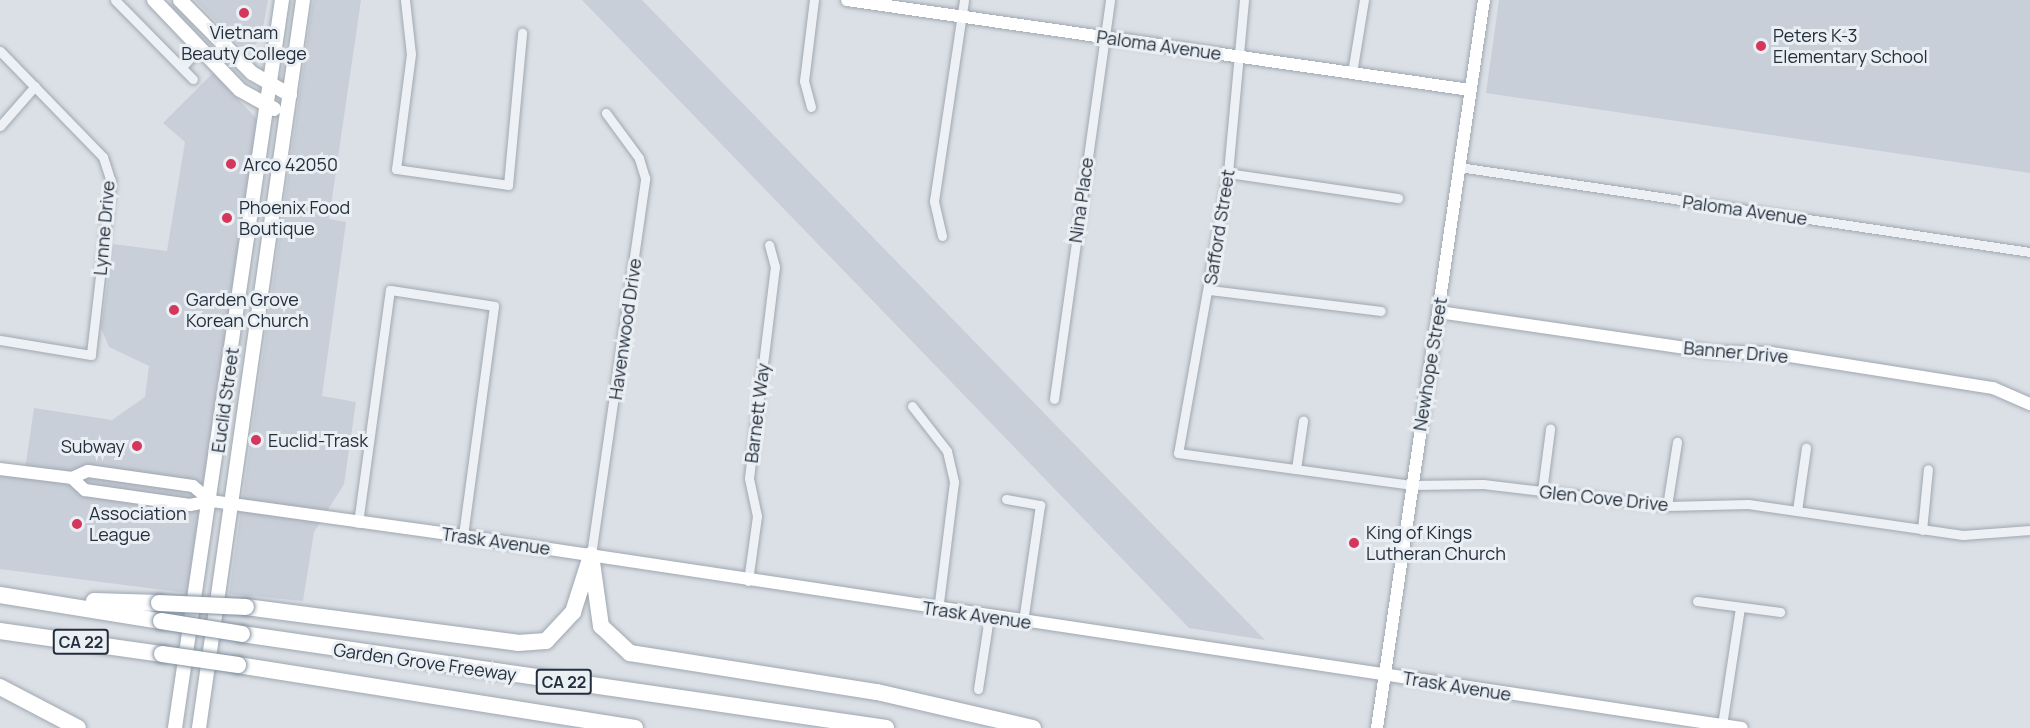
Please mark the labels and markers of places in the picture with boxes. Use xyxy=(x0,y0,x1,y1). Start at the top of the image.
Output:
marker: Vietnam Beauty College xyxy=(237,6,251,20)
place label: Vietnam Beauty College xyxy=(181,22,307,64)
place label: Peters K-3 Elementary School xyxy=(1773,25,1928,68)
marker: Peters K-3 Elementary School xyxy=(1754,39,1768,53)
place label: Arco 42050 xyxy=(243,153,338,175)
marker: Arco 42050 xyxy=(224,157,238,171)
place label: Phoenix Food Boutique xyxy=(239,197,350,240)
marker: Phoenix Food Boutique xyxy=(220,211,234,225)
place label: Garden Grove Korean Church xyxy=(186,289,309,332)
marker: Garden Grove Korean Church xyxy=(167,303,181,317)
place label: Euclid-Trask xyxy=(268,429,368,451)
marker: Euclid-Trask xyxy=(249,433,263,447)
place label: Subway xyxy=(61,435,125,457)
marker: Subway xyxy=(130,439,144,453)
place label: Association League xyxy=(89,503,187,546)
marker: Association League xyxy=(70,517,84,531)
place label: King of Kings Lutheran Church xyxy=(1366,522,1506,564)
marker: King of Kings Lutheran Church xyxy=(1347,536,1361,550)

